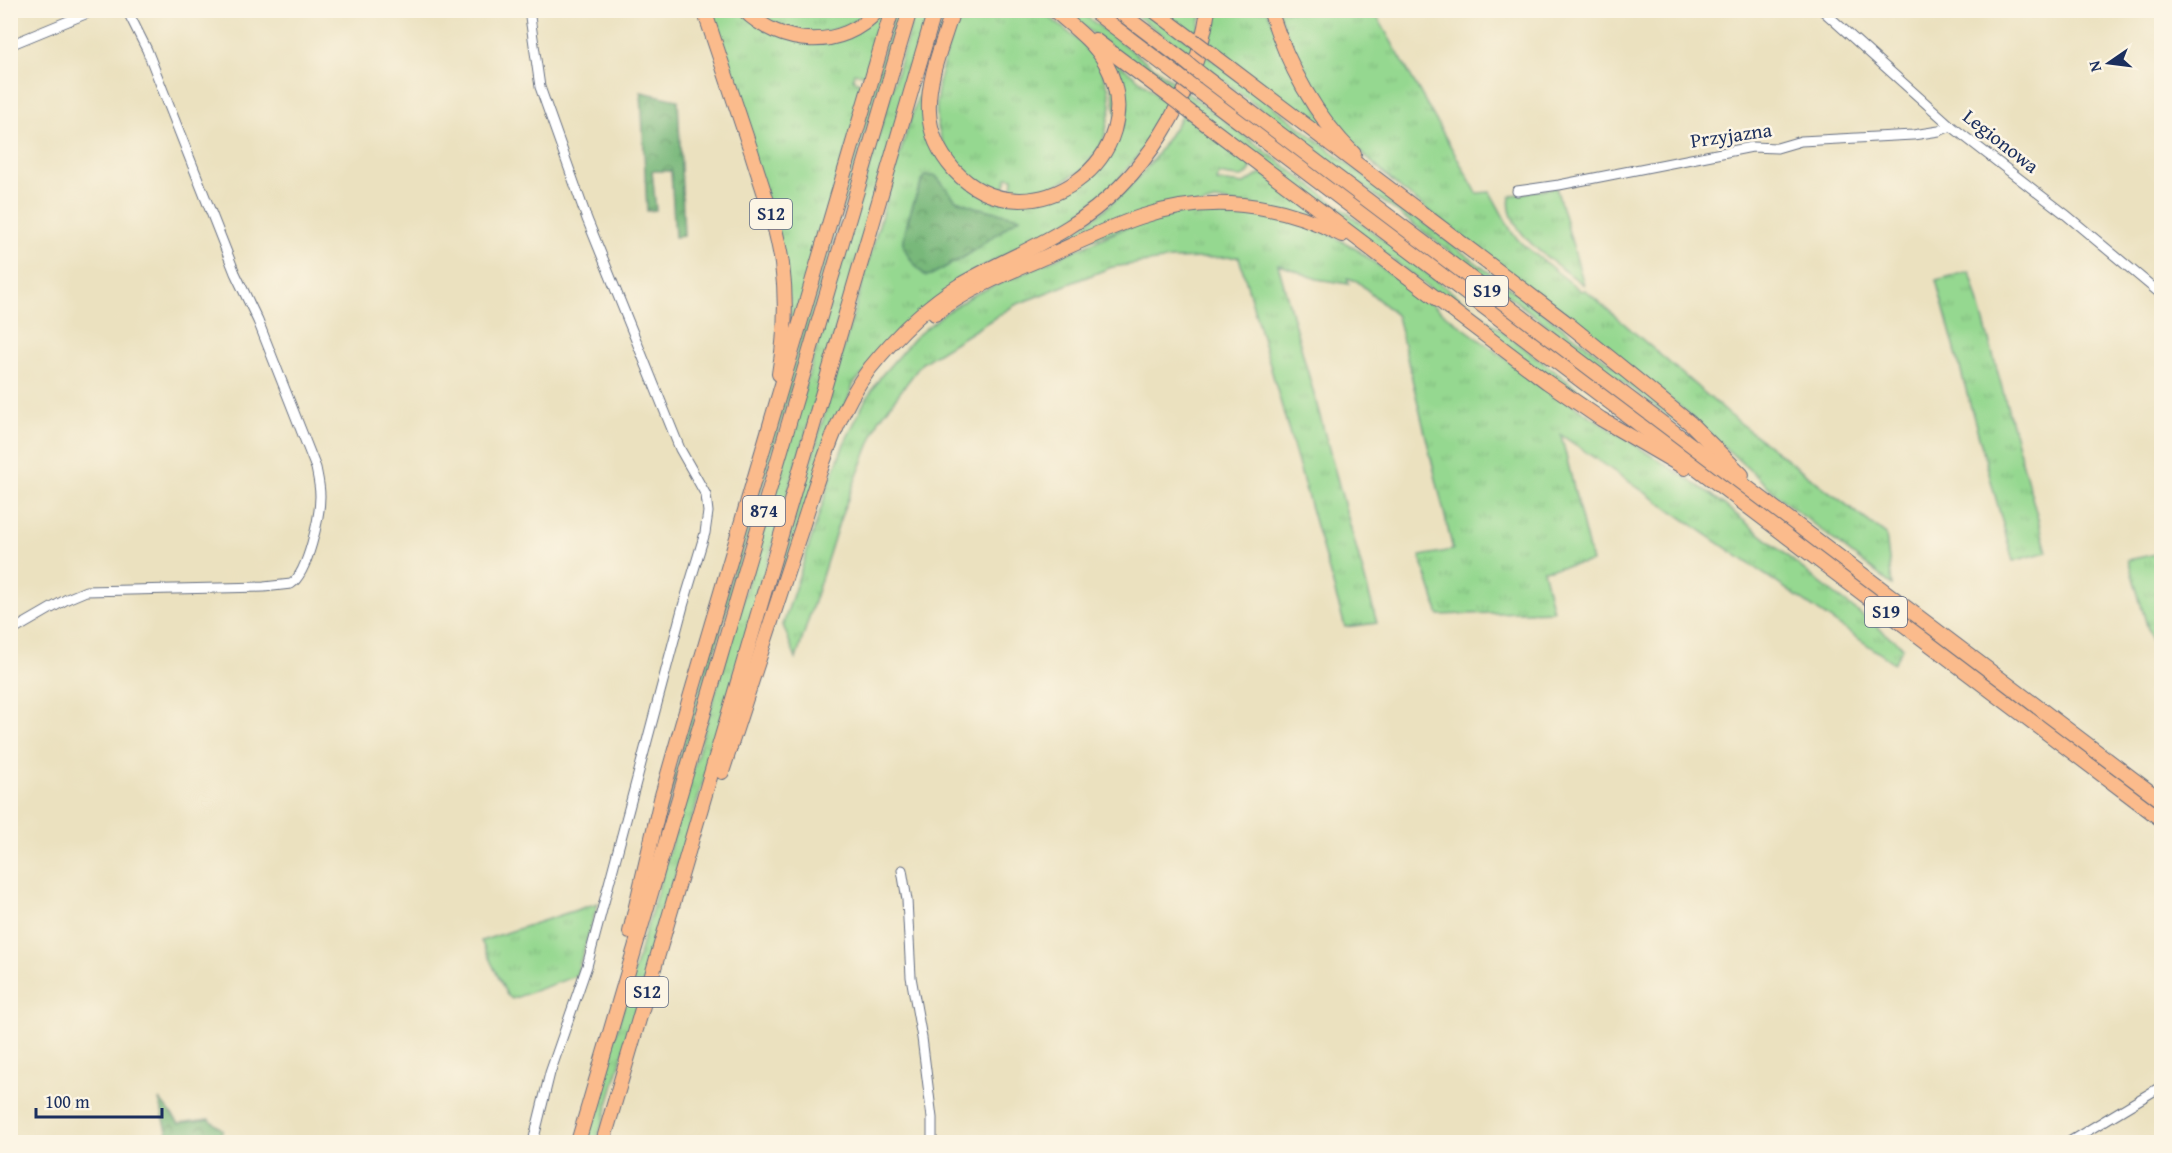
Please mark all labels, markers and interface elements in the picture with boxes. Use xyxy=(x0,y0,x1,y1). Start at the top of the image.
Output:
north arrow xyxy=(2079,33,2139,93)
text: N xyxy=(2081,58,2107,75)
street label: Legionowa xyxy=(1957,102,2046,180)
street label: Przyjazna xyxy=(1688,114,1774,155)
road number: S12 xyxy=(750,199,792,229)
road number: S19 xyxy=(1466,276,1508,306)
road number: 874 xyxy=(743,496,785,526)
road number: S19 xyxy=(1865,597,1907,627)
road number: S12 xyxy=(626,977,668,1007)
scale bar xyxy=(36,1081,162,1119)
text: 100 m xyxy=(45,1088,90,1115)

